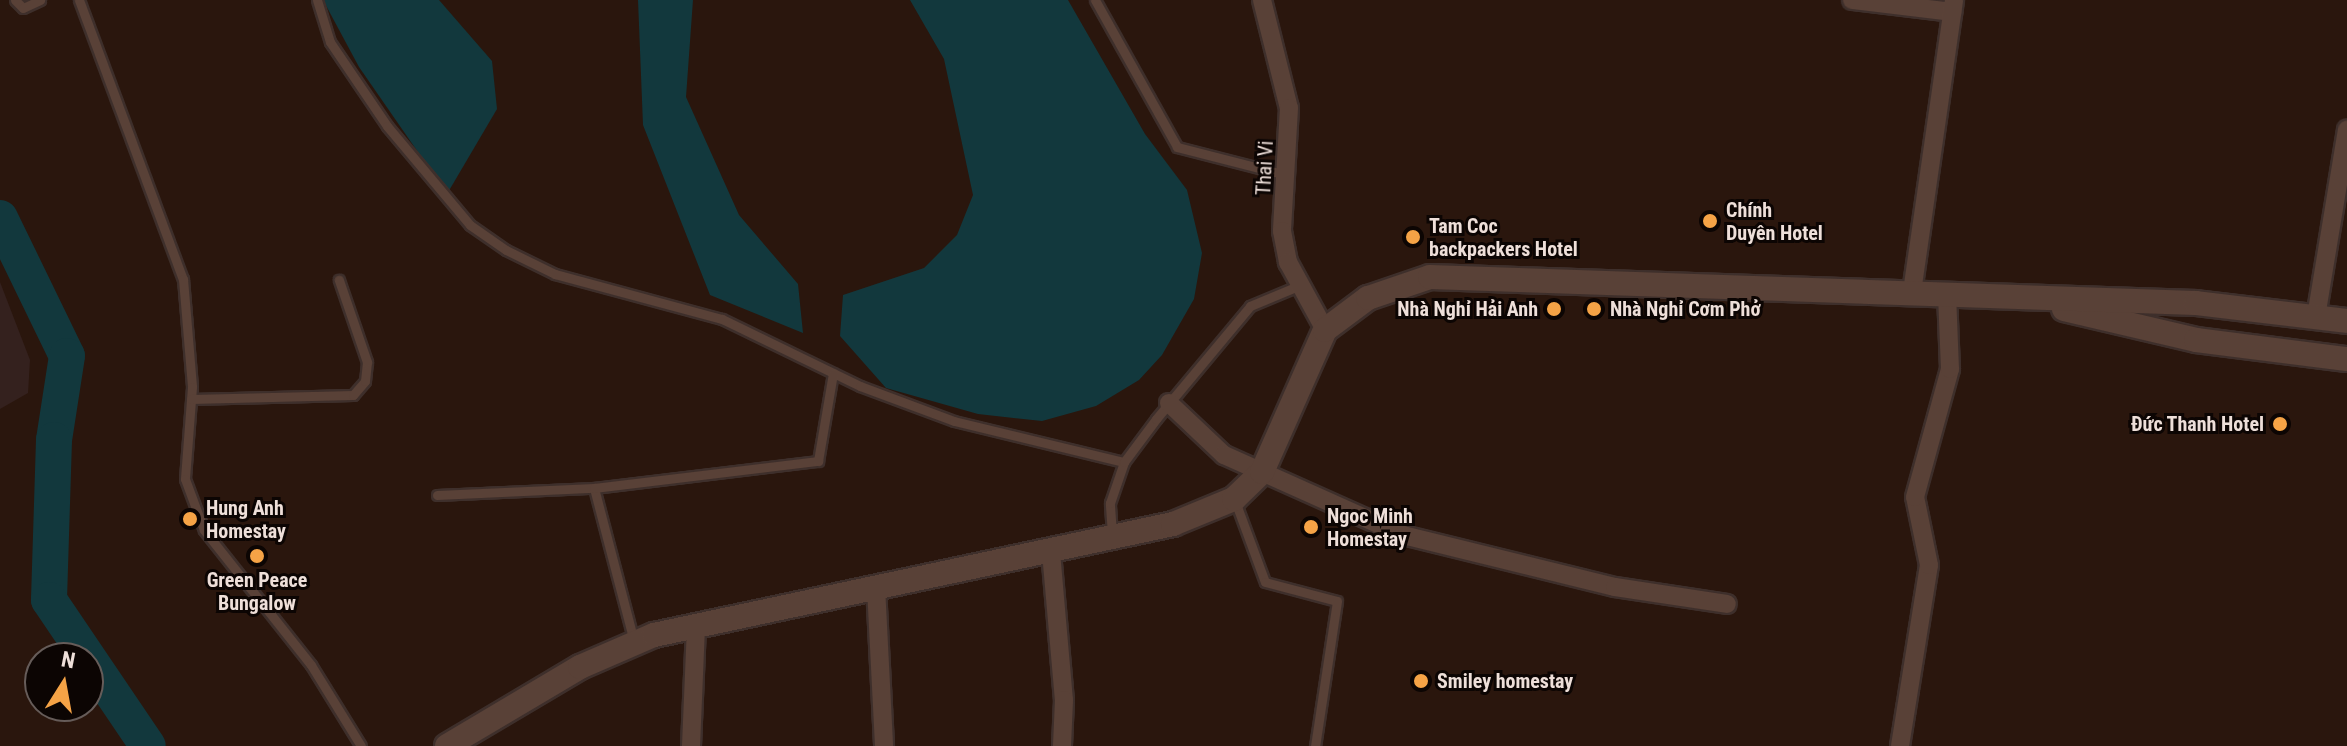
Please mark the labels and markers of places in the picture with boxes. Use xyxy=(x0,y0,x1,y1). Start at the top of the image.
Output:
place label: Chính Duyên Hotel xyxy=(1726,198,1823,245)
marker: Chính Duyên Hotel xyxy=(1701,212,1719,230)
place label: Tam Coc backpackers Hotel xyxy=(1429,214,1578,261)
marker: Tam Coc backpackers Hotel xyxy=(1404,228,1422,246)
place label: Nhà Nghỉ Hải Anh xyxy=(1397,297,1538,321)
place label: Nhà Nghỉ Cơm Phở xyxy=(1610,297,1761,321)
marker: Nhà Nghỉ Hải Anh xyxy=(1545,300,1563,318)
marker: Nhà Nghỉ Cơm Phở xyxy=(1585,300,1603,318)
place label: Đức Thanh Hotel xyxy=(2130,412,2264,436)
marker: Đức Thanh Hotel xyxy=(2271,415,2289,433)
place label: Hung Anh Homestay xyxy=(206,496,286,543)
place label: Ngoc Minh Homestay xyxy=(1327,504,1413,551)
marker: Hung Anh Homestay xyxy=(181,510,199,528)
marker: Ngoc Minh Homestay xyxy=(1302,518,1320,536)
marker: Green Peace Bungalow xyxy=(248,547,266,565)
place label: Green Peace Bungalow xyxy=(207,568,307,615)
place label: Smiley homestay xyxy=(1437,669,1573,693)
marker: Smiley homestay xyxy=(1412,672,1430,690)

